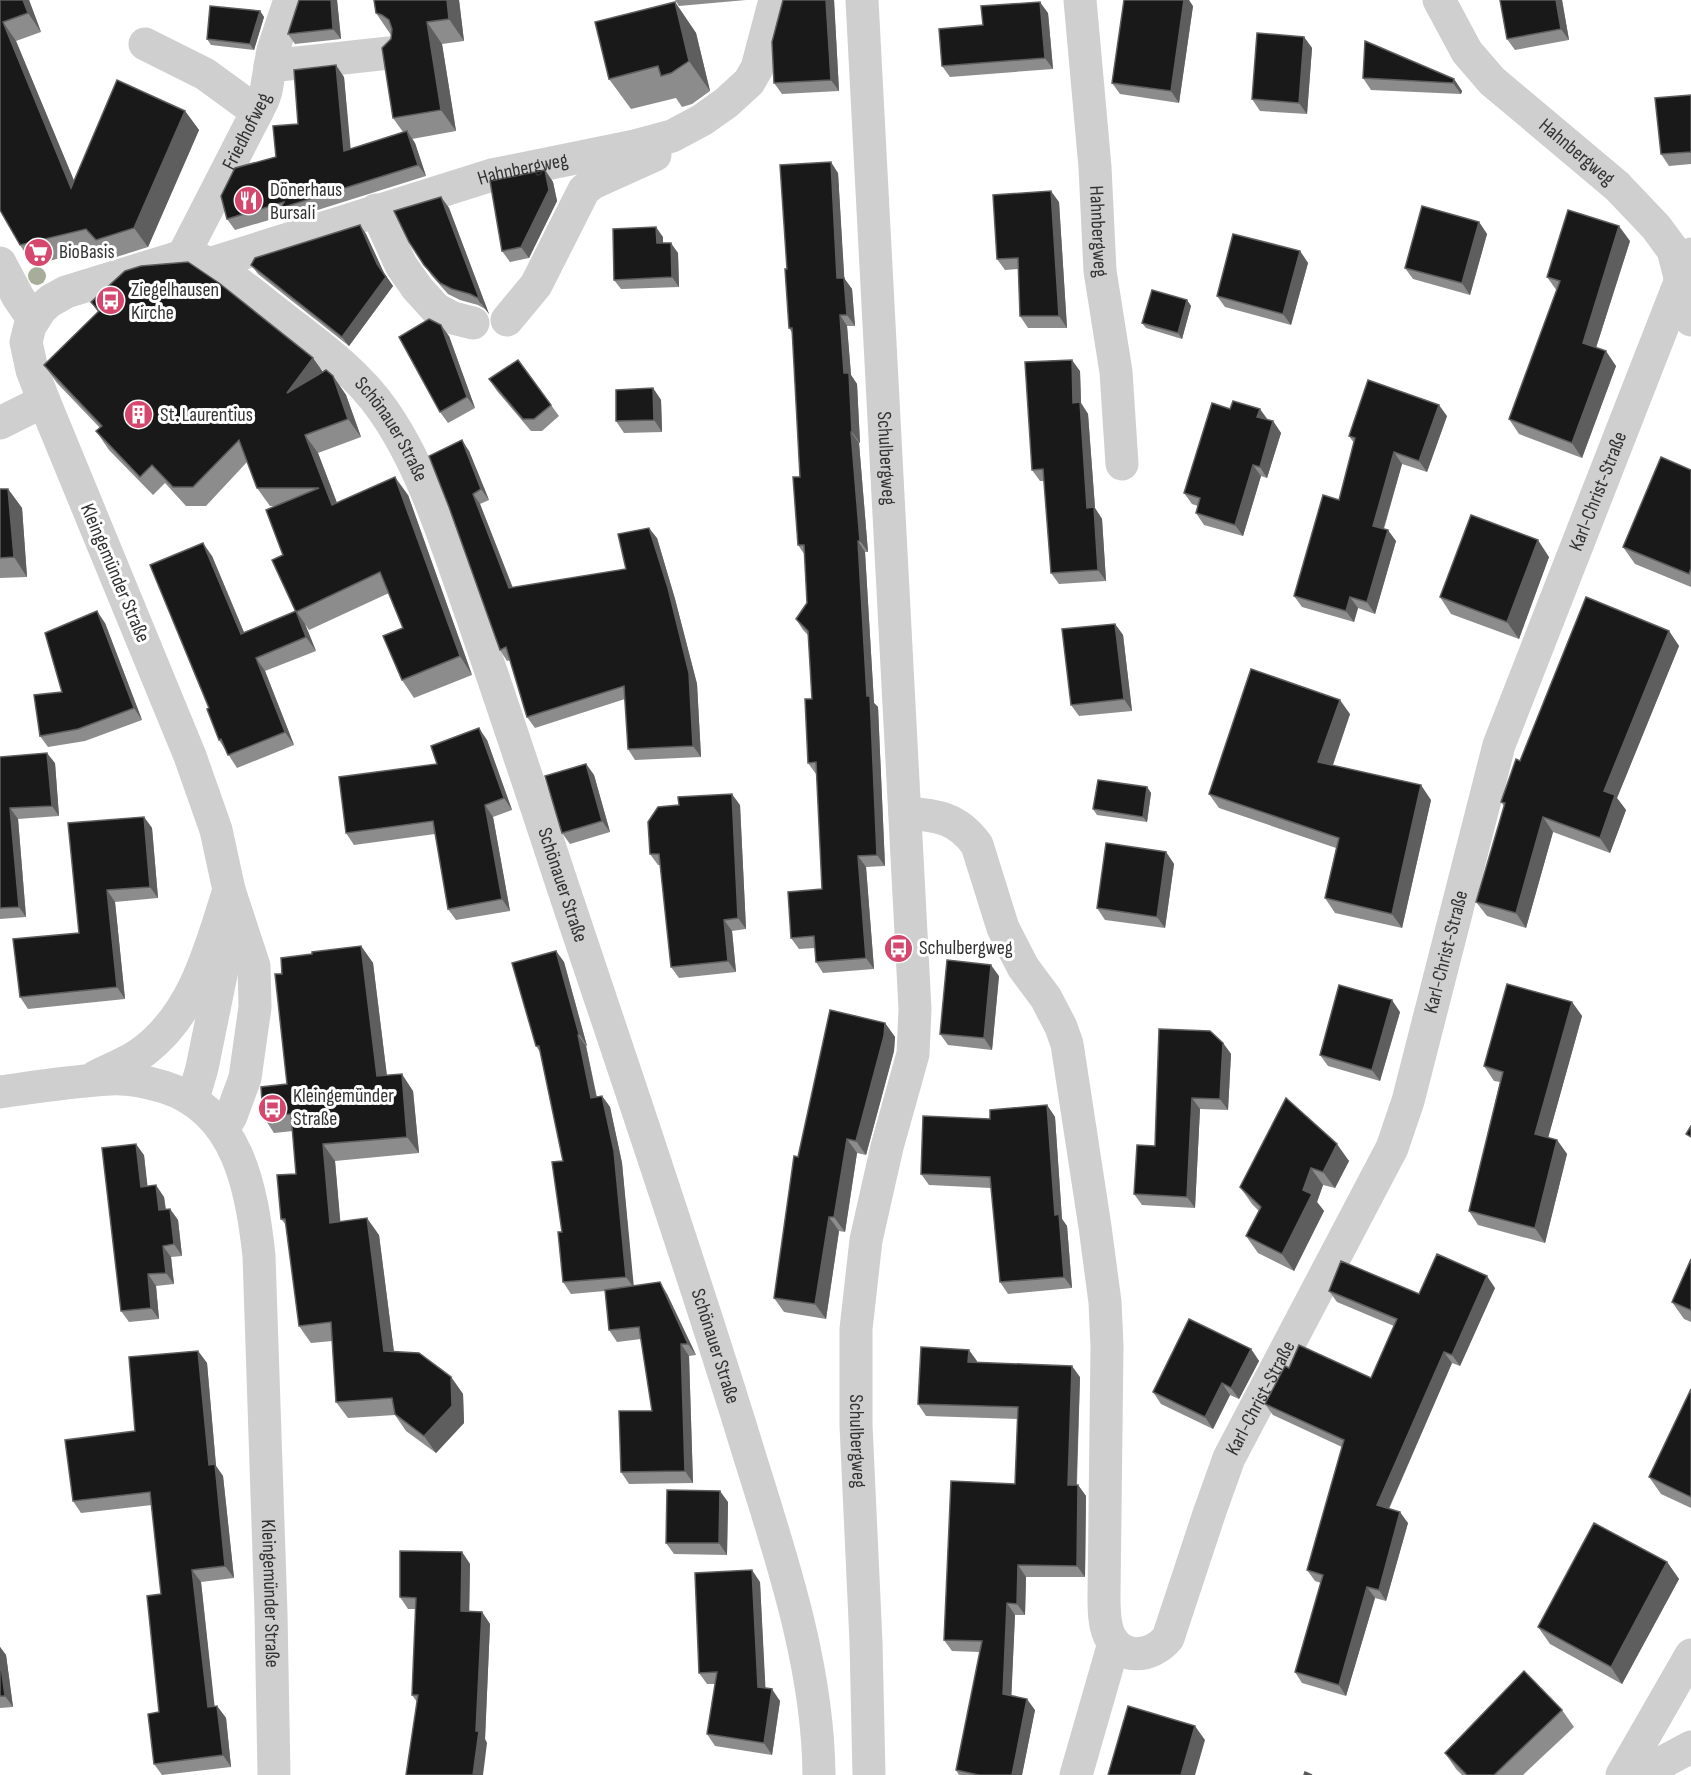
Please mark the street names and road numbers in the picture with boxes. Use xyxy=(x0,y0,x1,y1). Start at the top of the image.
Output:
street label: Friedhofweg xyxy=(217,90,276,174)
street label: Hahnbergweg xyxy=(1534,114,1620,191)
street label: Hahnbergweg xyxy=(475,148,570,191)
street label: Hahnbergweg xyxy=(1084,185,1113,279)
street label: Schönauer Straße xyxy=(349,372,433,485)
street label: Schulbergweg xyxy=(872,411,901,506)
street label: Karl-Christ-Straße xyxy=(1564,428,1632,554)
street label: Kleingemünder Straße xyxy=(75,500,155,646)
street label: Schönauer Straße xyxy=(532,825,593,945)
street label: Karl-Christ-Straße xyxy=(1419,888,1473,1016)
street label: Schönauer Straße xyxy=(686,1286,745,1407)
street label: Karl-Christ-Straße xyxy=(1221,1337,1300,1459)
street label: Schulbergweg xyxy=(844,1394,871,1488)
street label: Kleingemünder Straße xyxy=(256,1519,284,1668)

